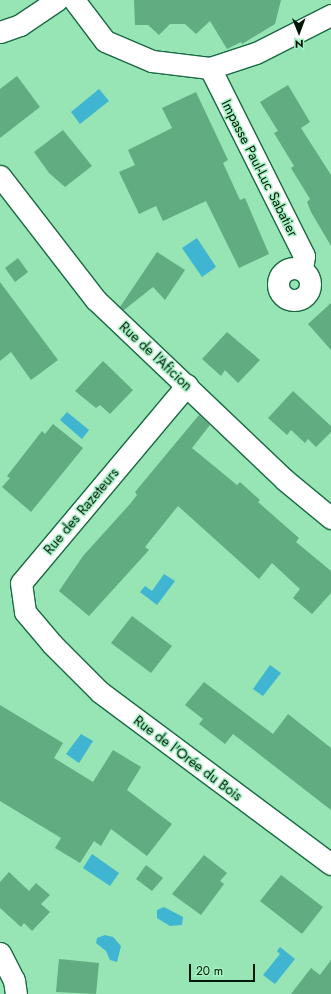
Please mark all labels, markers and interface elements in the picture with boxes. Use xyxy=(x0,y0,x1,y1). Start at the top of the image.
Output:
north arrow xyxy=(279,12,319,52)
text: N xyxy=(295,36,304,52)
street label: Impasse Paul-Luc Sabatier xyxy=(218,97,302,239)
street label: Rue de l'Aficion xyxy=(116,318,196,394)
street label: Rue des Razeteurs xyxy=(40,464,122,558)
street label: Rue de l'Orée du Bois xyxy=(131,712,245,804)
scale bar xyxy=(191,956,257,982)
text: 20 m xyxy=(196,962,223,980)

